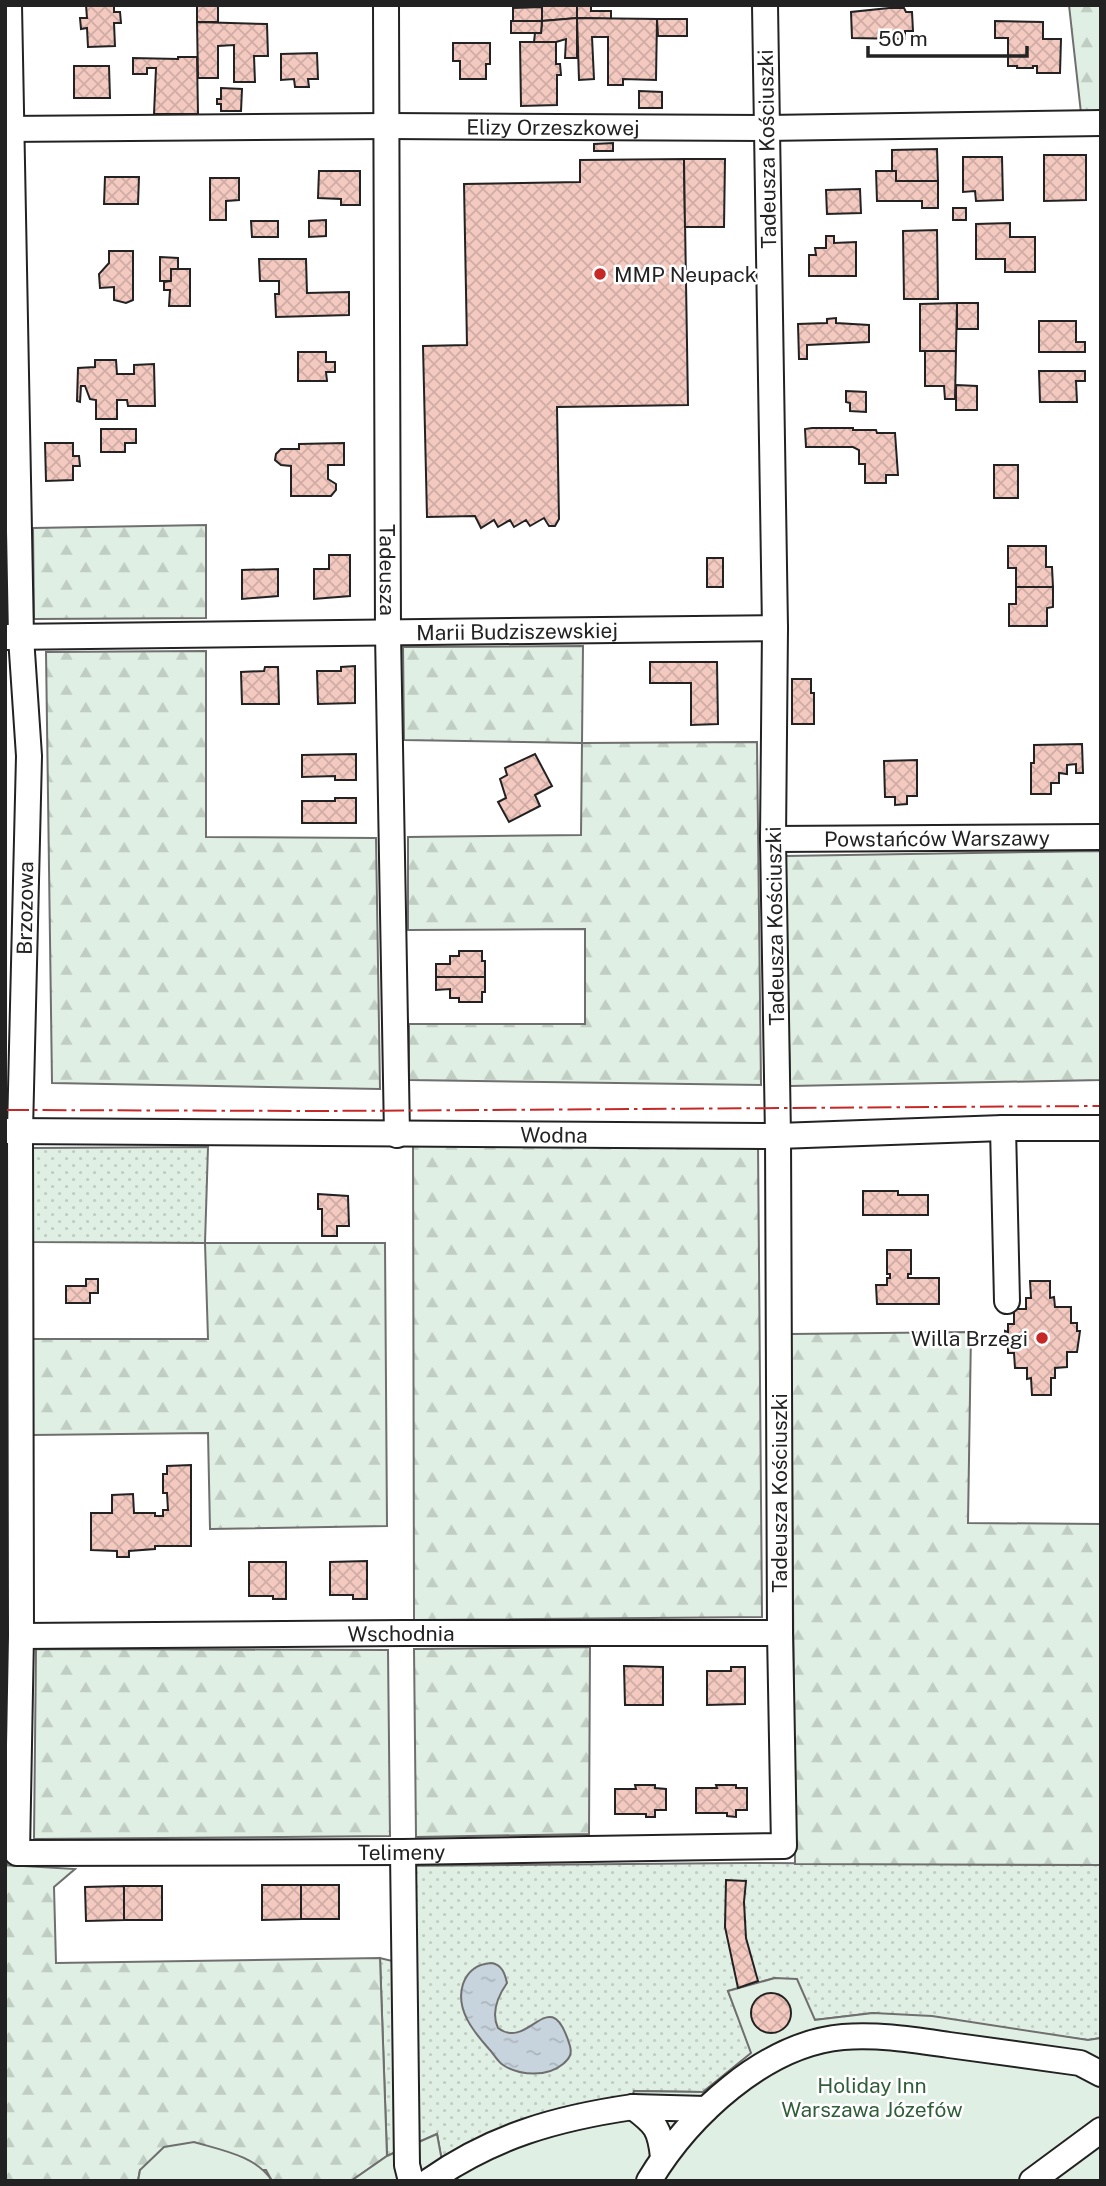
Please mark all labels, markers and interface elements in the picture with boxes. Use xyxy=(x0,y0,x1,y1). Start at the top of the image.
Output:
scale bar xyxy=(868,14,1027,58)
text: 50 m xyxy=(878,26,928,51)
street label: Tadeusza Kościuszki xyxy=(753,49,781,249)
street label: Elizy Orzeszkowej xyxy=(466,114,640,140)
place label: MMP Neupack xyxy=(614,262,757,287)
marker: MMP Neupack xyxy=(592,266,608,282)
street label: Tadeusza xyxy=(375,524,400,616)
street label: Marii Budziszewskiej xyxy=(416,617,618,645)
street label: Powstańców Warszawy xyxy=(824,825,1050,851)
street label: Tadeusza Kościuszki xyxy=(761,826,789,1026)
street label: Brzozowa xyxy=(12,861,38,955)
street label: Wodna xyxy=(520,1122,588,1147)
place label: Willa Brzegi xyxy=(911,1326,1028,1351)
marker: Willa Brzegi xyxy=(1034,1330,1050,1346)
street label: Tadeusza Kościuszki xyxy=(767,1393,792,1593)
street label: Wschodnia xyxy=(347,1621,455,1646)
street label: Telimeny xyxy=(358,1839,445,1865)
park label: Holiday Inn Warszawa Józefów xyxy=(781,2073,963,2122)

